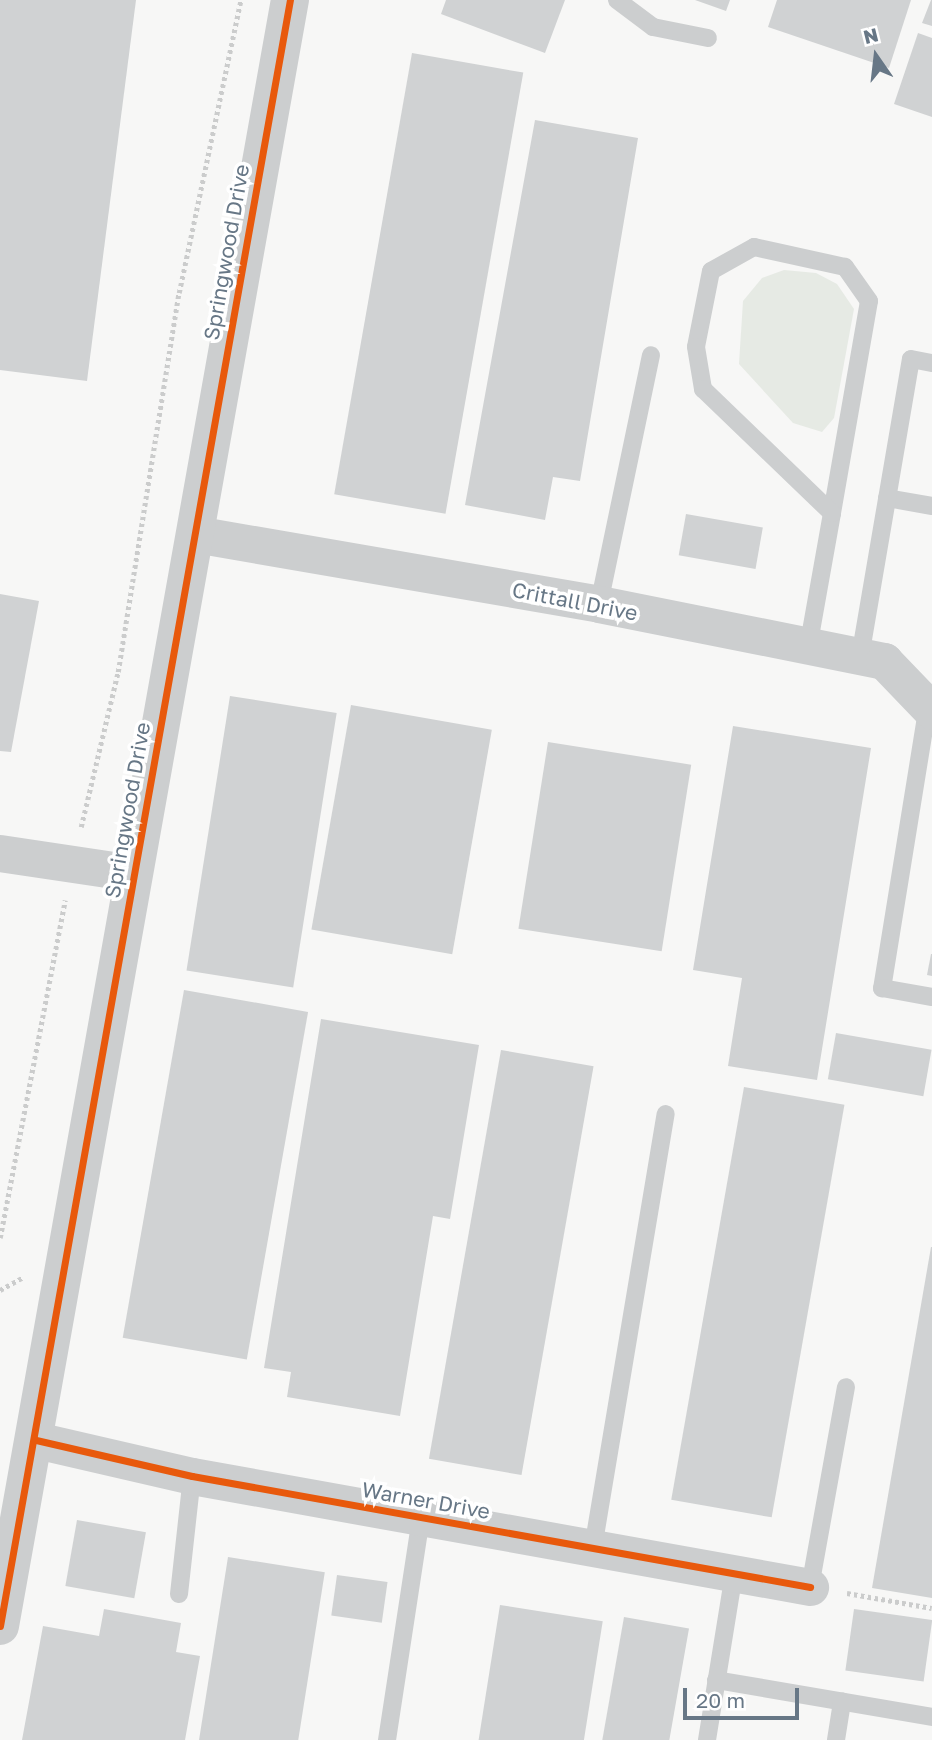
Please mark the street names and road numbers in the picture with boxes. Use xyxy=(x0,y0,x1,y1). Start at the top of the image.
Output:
street label: Springwood Drive xyxy=(198,162,254,342)
street label: Crittall Drive xyxy=(510,576,640,626)
street label: Springwood Drive xyxy=(99,720,155,900)
street label: Warner Drive xyxy=(360,1476,492,1524)

